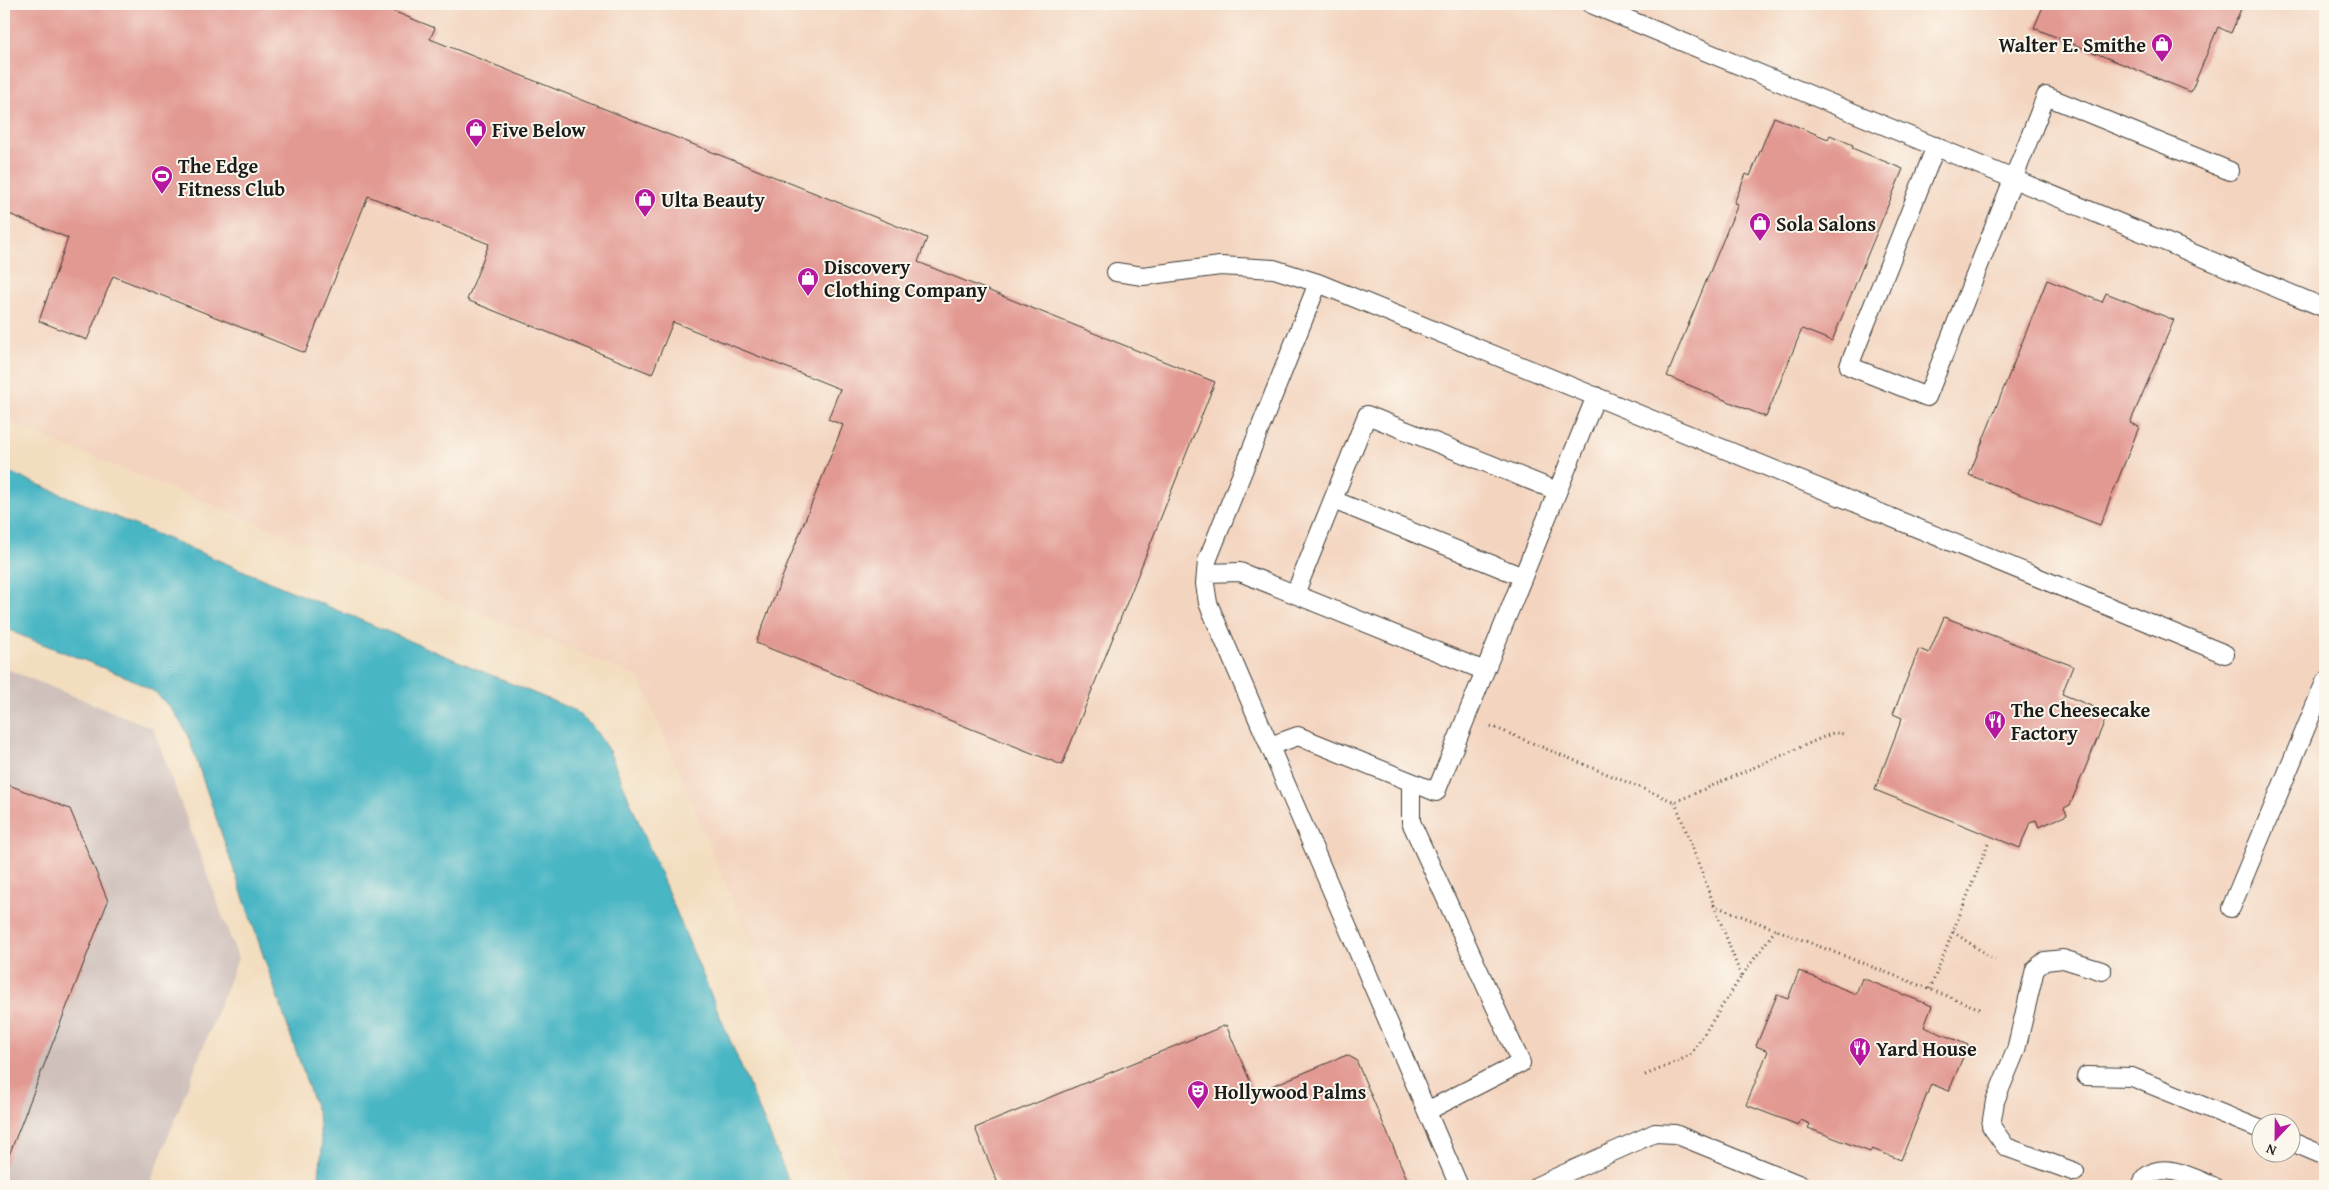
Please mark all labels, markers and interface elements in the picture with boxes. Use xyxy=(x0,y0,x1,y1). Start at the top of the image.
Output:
place label: Walter E. Smithe xyxy=(1999,30,2146,59)
shop icon: Walter E. Smithe xyxy=(2150,32,2174,63)
place label: Five Below xyxy=(492,115,586,144)
shop icon: Five Below xyxy=(464,117,488,148)
place label: The Edge Fitness Club xyxy=(178,151,285,203)
sports icon: The Edge Fitness Club xyxy=(150,164,174,195)
place label: Ulta Beauty xyxy=(661,185,765,214)
shop icon: Ulta Beauty xyxy=(633,187,657,218)
place label: Sola Salons xyxy=(1776,209,1876,238)
shop icon: Sola Salons xyxy=(1748,211,1772,242)
place label: Discovery Clothing Company xyxy=(824,252,988,304)
shop icon: Discovery Clothing Company xyxy=(796,266,820,297)
place label: The Cheesecake Factory xyxy=(2011,695,2150,747)
restaurant icon: The Cheesecake Factory xyxy=(1983,709,2007,740)
place label: Yard House xyxy=(1876,1034,1977,1063)
restaurant icon: Yard House xyxy=(1848,1036,1872,1067)
place label: Hollywood Palms xyxy=(1214,1077,1366,1106)
theatre icon: Hollywood Palms xyxy=(1186,1079,1210,1110)
north arrow xyxy=(2252,1112,2302,1162)
text: N xyxy=(2262,1139,2279,1161)

